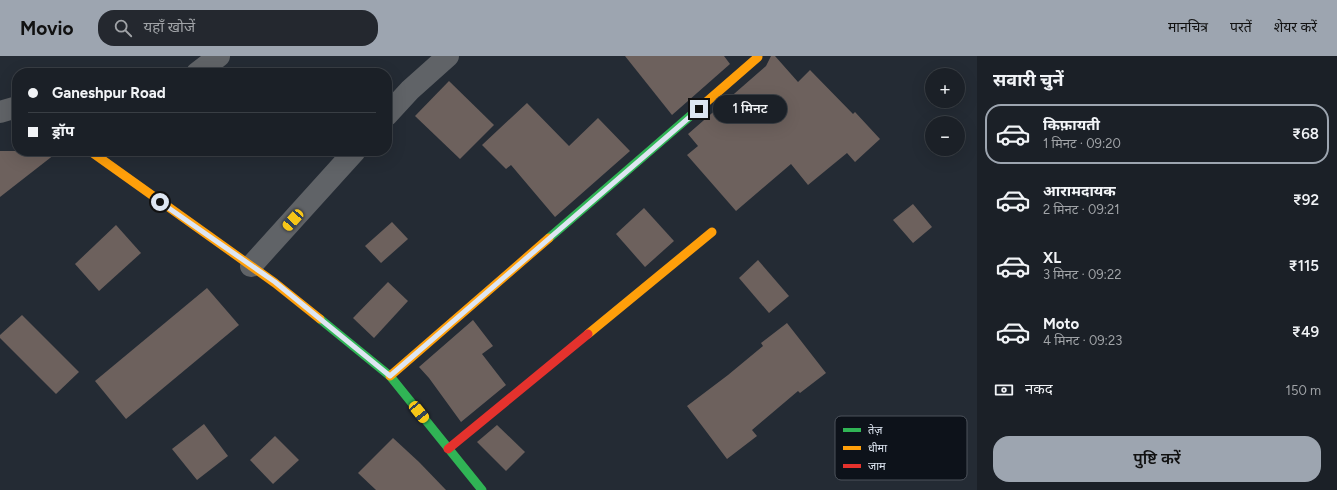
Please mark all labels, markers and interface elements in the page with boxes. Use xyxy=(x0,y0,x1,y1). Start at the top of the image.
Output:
search box xyxy=(98,10,378,46)
text: Movio xyxy=(20,17,74,40)
icon: search xyxy=(112,17,134,39)
text: यहाँ खोजें xyxy=(144,18,195,36)
text: मानचित्र xyxy=(1168,19,1208,36)
text: परतें xyxy=(1230,19,1252,36)
text: शेयर करें xyxy=(1274,19,1317,36)
map controls xyxy=(925,68,965,156)
button: + xyxy=(925,68,965,108)
text: सवारी चुनें xyxy=(993,69,1064,91)
text: Ganeshpur Road xyxy=(52,84,166,102)
callout: 1 मिनट xyxy=(713,95,787,123)
route end xyxy=(690,100,708,118)
text: 1 मिनट xyxy=(733,101,767,116)
button: − xyxy=(925,116,965,156)
icon: car xyxy=(995,116,1031,152)
text: किफ़ायती xyxy=(1043,116,1100,134)
text: ड्रॉप xyxy=(52,122,74,140)
text: ₹68 xyxy=(1292,125,1319,143)
text: 1 मिनट · 09:20 xyxy=(1043,136,1121,151)
icon: car xyxy=(995,182,1031,218)
text: आरामदायक xyxy=(1043,182,1116,200)
text: ₹92 xyxy=(1293,191,1319,209)
route start xyxy=(151,193,169,211)
text: 2 मिनट · 09:21 xyxy=(1043,202,1120,217)
car xyxy=(281,207,305,233)
icon: car xyxy=(995,248,1031,284)
text: XL xyxy=(1043,249,1061,267)
text: ₹115 xyxy=(1289,257,1319,275)
text: 3 मिनट · 09:22 xyxy=(1043,267,1121,282)
icon: car xyxy=(995,314,1031,350)
text: Moto xyxy=(1043,315,1079,333)
text: ₹49 xyxy=(1292,323,1319,341)
text: 4 मिनट · 09:23 xyxy=(1043,333,1122,348)
icon: cash xyxy=(993,379,1015,401)
text: नकद xyxy=(1025,380,1053,398)
text: 150 m xyxy=(1286,383,1321,398)
car xyxy=(407,399,431,425)
legend xyxy=(835,416,967,480)
text: तेज़ xyxy=(868,424,883,437)
button: पुष्टि करें xyxy=(993,436,1321,482)
text: धीमा xyxy=(868,442,887,455)
text: जाम xyxy=(868,460,886,473)

